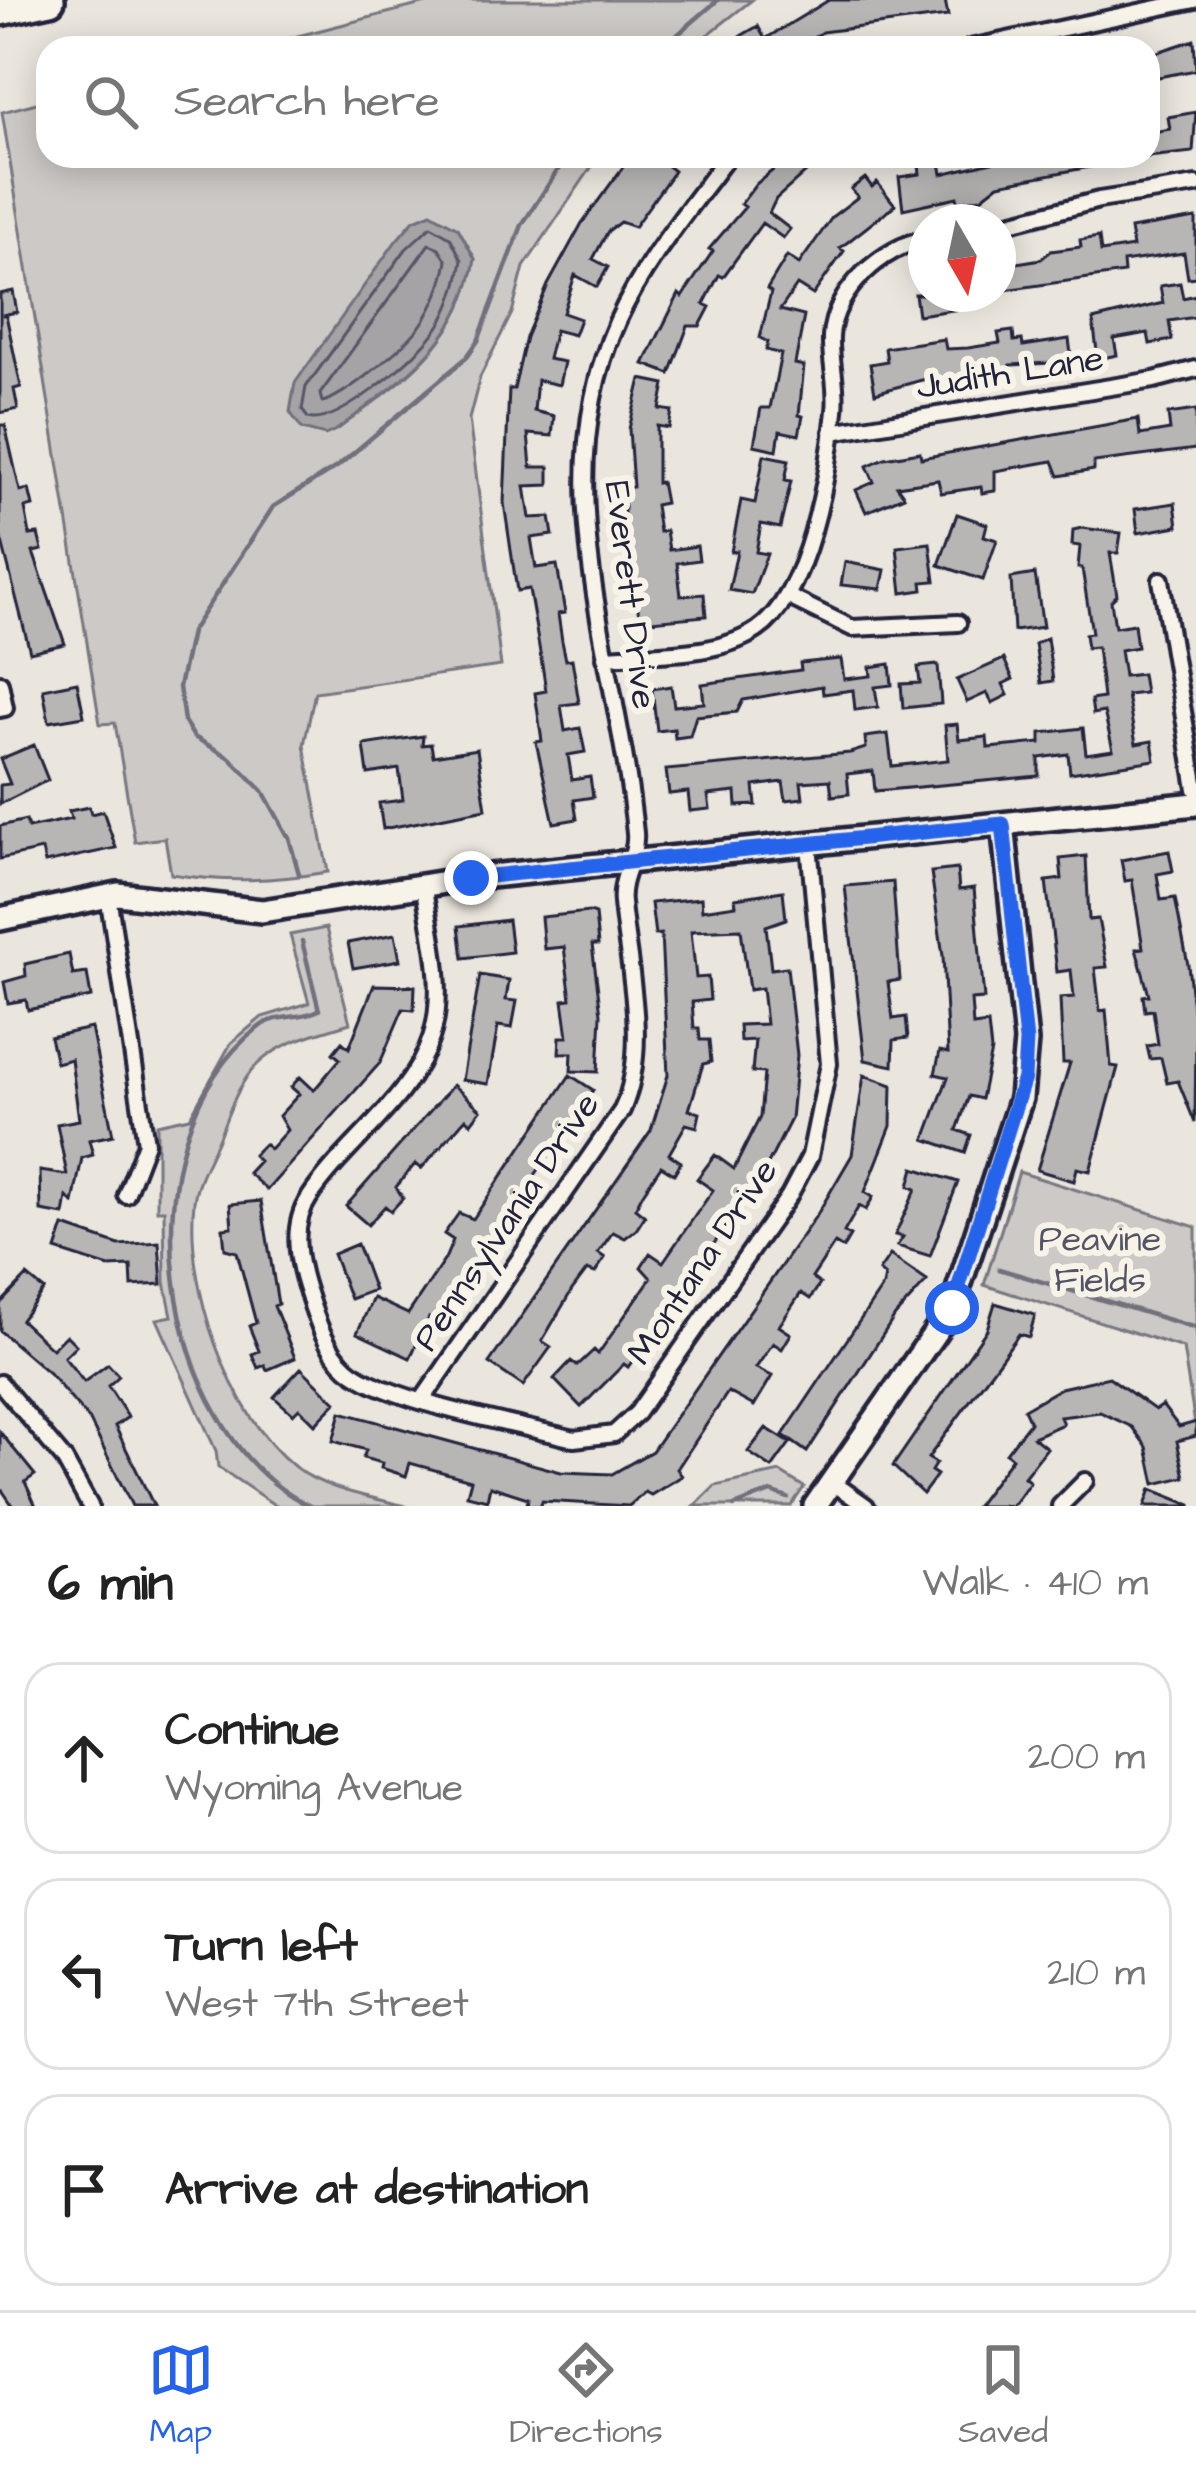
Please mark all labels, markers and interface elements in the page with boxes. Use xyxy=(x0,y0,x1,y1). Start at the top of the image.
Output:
search box xyxy=(36,36,1160,168)
icon: search xyxy=(78,69,144,135)
text: Search here xyxy=(174,71,440,133)
north arrow xyxy=(908,204,1016,312)
street label: Judith Lane xyxy=(913,333,1107,413)
street label: Everett Drive xyxy=(591,478,669,712)
route end xyxy=(444,851,498,905)
street label: Pennsylvania Drive xyxy=(401,1083,613,1361)
street label: Montana Drive xyxy=(615,1149,791,1375)
park label: Peavine Fields xyxy=(1039,1214,1161,1306)
route start xyxy=(925,1281,979,1335)
text: 6 min xyxy=(48,1549,173,1620)
text: Walk · 410 m xyxy=(923,1557,1148,1611)
text: Continue xyxy=(165,1700,339,1762)
icon: ahead xyxy=(51,1725,117,1791)
text: 200 m xyxy=(1028,1731,1145,1785)
text: Wyoming Avenue xyxy=(165,1762,463,1816)
text: Turn left xyxy=(165,1916,358,1978)
icon: left xyxy=(51,1941,117,2007)
text: 210 m xyxy=(1047,1947,1145,2001)
text: West 7th Street xyxy=(165,1978,469,2032)
icon: arrive xyxy=(51,2157,117,2223)
text: Arrive at destination xyxy=(165,2159,588,2221)
tab: Map xyxy=(148,2337,214,2455)
tab: Directions xyxy=(509,2337,663,2455)
tab: Saved xyxy=(958,2337,1048,2455)

